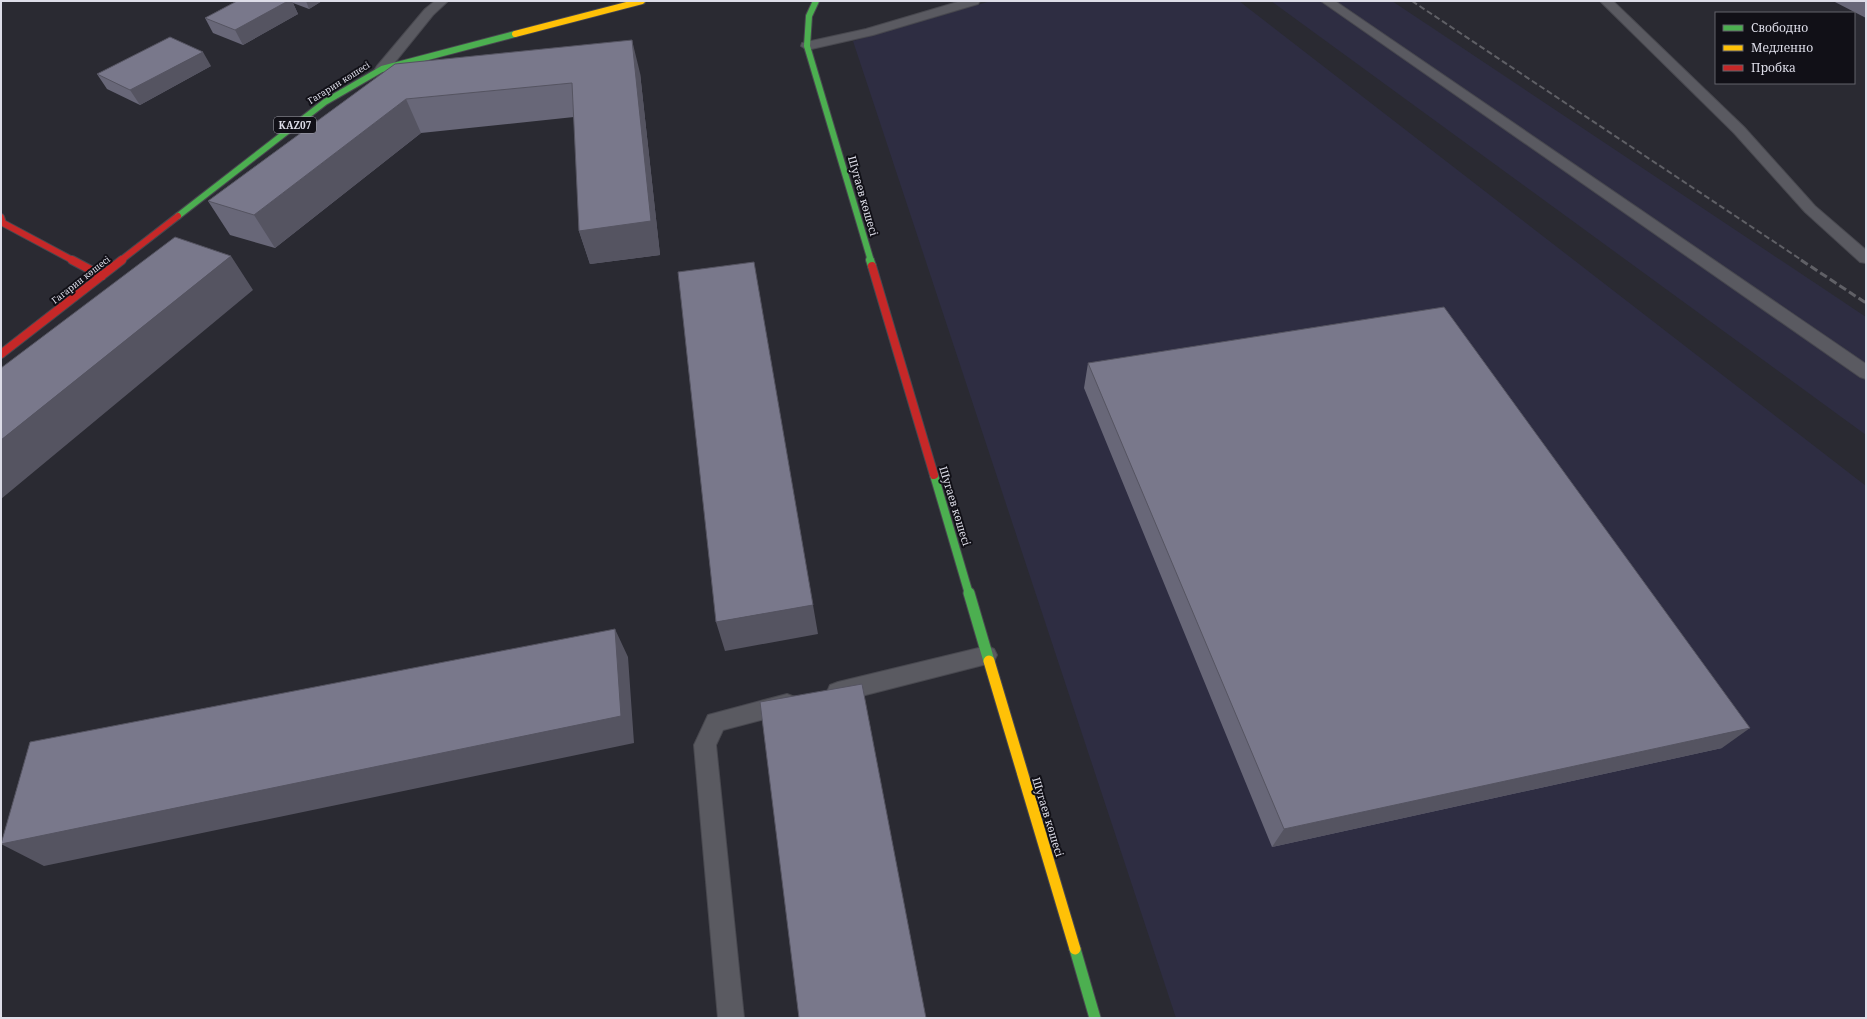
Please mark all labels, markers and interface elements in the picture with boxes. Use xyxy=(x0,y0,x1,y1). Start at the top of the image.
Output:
legend xyxy=(1715,12,1855,84)
text: Свободно xyxy=(1751,19,1808,36)
text: Медленно xyxy=(1751,39,1813,56)
street label: Гагарин көшесі xyxy=(305,58,372,107)
text: Пробка xyxy=(1751,59,1796,76)
road number: KAZ07 xyxy=(274,117,316,133)
street label: Шугаев көшесі xyxy=(845,154,882,238)
street label: Гагарин көшесі xyxy=(49,253,113,307)
street label: Шугаев көшесі xyxy=(936,464,975,548)
street label: Шугаев көшесі xyxy=(1029,775,1068,859)

